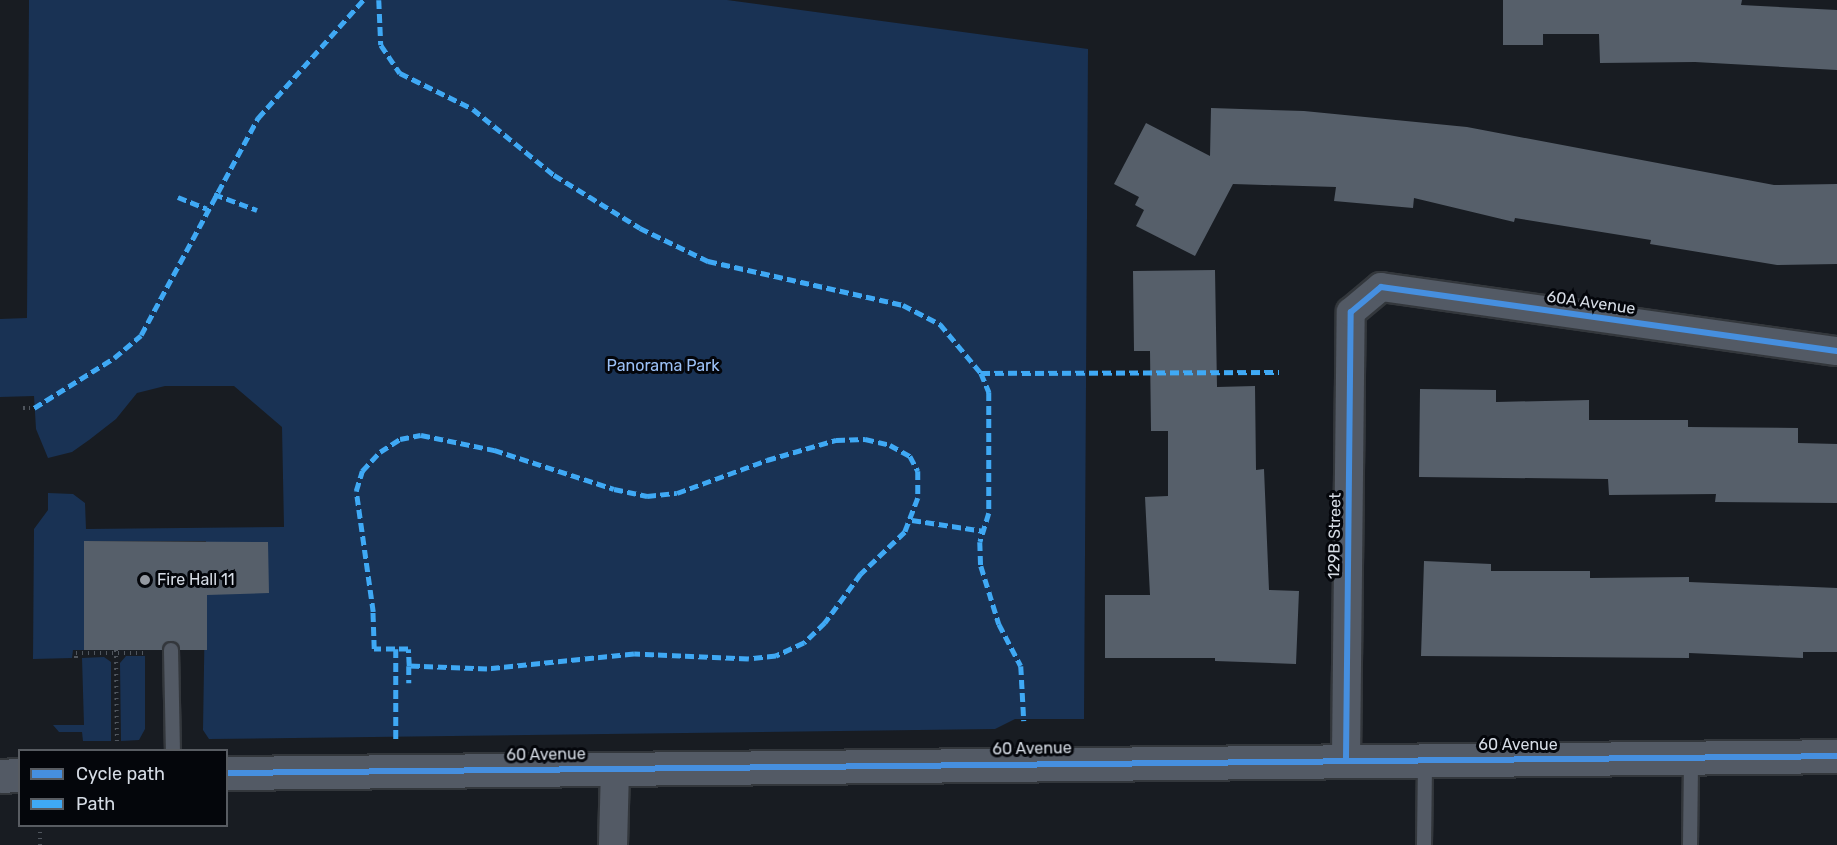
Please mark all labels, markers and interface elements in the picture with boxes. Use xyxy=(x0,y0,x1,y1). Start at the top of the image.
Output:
street label: 60A Avenue xyxy=(1545,287,1637,319)
park label: Panorama Park xyxy=(607,356,719,376)
street label: 129B Street xyxy=(1325,493,1345,579)
place label: Fire Hall 11 xyxy=(157,570,235,590)
marker: Fire Hall 11 xyxy=(138,573,152,587)
street label: 60 Avenue xyxy=(1478,735,1558,755)
street label: 60 Avenue xyxy=(992,739,1072,759)
street label: 60 Avenue xyxy=(506,745,586,765)
legend xyxy=(18,749,228,827)
text: Cycle path xyxy=(76,763,165,785)
text: Path xyxy=(76,793,115,815)

